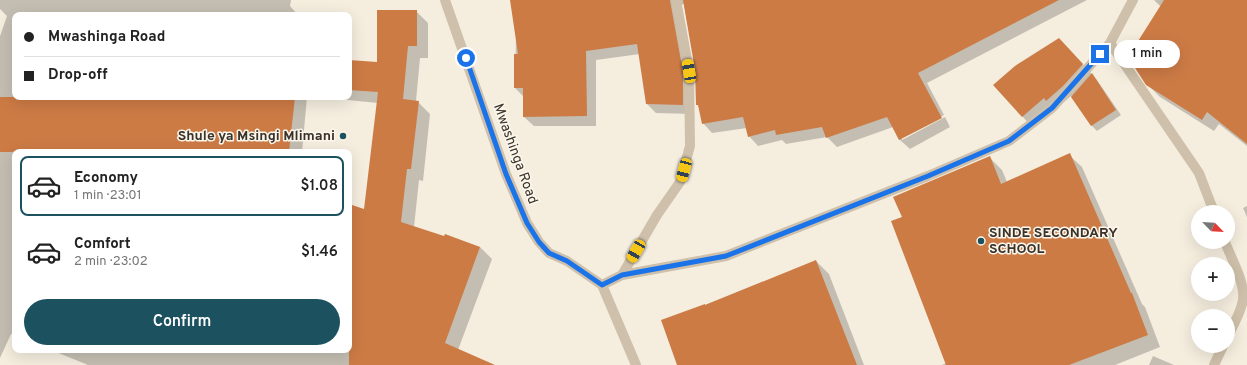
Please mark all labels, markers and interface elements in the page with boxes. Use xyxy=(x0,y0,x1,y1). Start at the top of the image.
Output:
text: Mwashinga Road xyxy=(48,28,165,47)
callout: 1 min xyxy=(1114,40,1180,68)
route end xyxy=(1091,45,1109,63)
text: 1 min xyxy=(1132,46,1162,62)
route start xyxy=(457,49,475,67)
car xyxy=(681,58,697,84)
text: Drop-off xyxy=(48,66,108,85)
street label: Mwashinga Road xyxy=(489,101,541,207)
place label: Shule ya Msingi Mlimani xyxy=(178,128,335,145)
marker: Shule ya Msingi Mlimani xyxy=(338,131,348,141)
car xyxy=(675,157,693,183)
icon: car xyxy=(26,168,62,204)
text: Economy xyxy=(74,169,138,188)
text: $1.08 xyxy=(300,177,338,196)
text: 1 min · 23:01 xyxy=(74,188,142,204)
north arrow xyxy=(1191,205,1235,249)
map controls xyxy=(1191,205,1235,353)
place label: SINDE SECONDARY SCHOOL xyxy=(989,225,1118,258)
icon: car xyxy=(26,234,62,270)
text: Comfort xyxy=(74,235,131,254)
marker: SINDE SECONDARY SCHOOL xyxy=(976,236,986,246)
car xyxy=(625,238,647,264)
text: $1.46 xyxy=(301,243,338,262)
text: 2 min · 23:02 xyxy=(74,254,148,270)
button: + xyxy=(1191,257,1235,301)
button: Confirm xyxy=(24,299,340,345)
button: − xyxy=(1191,309,1235,353)

